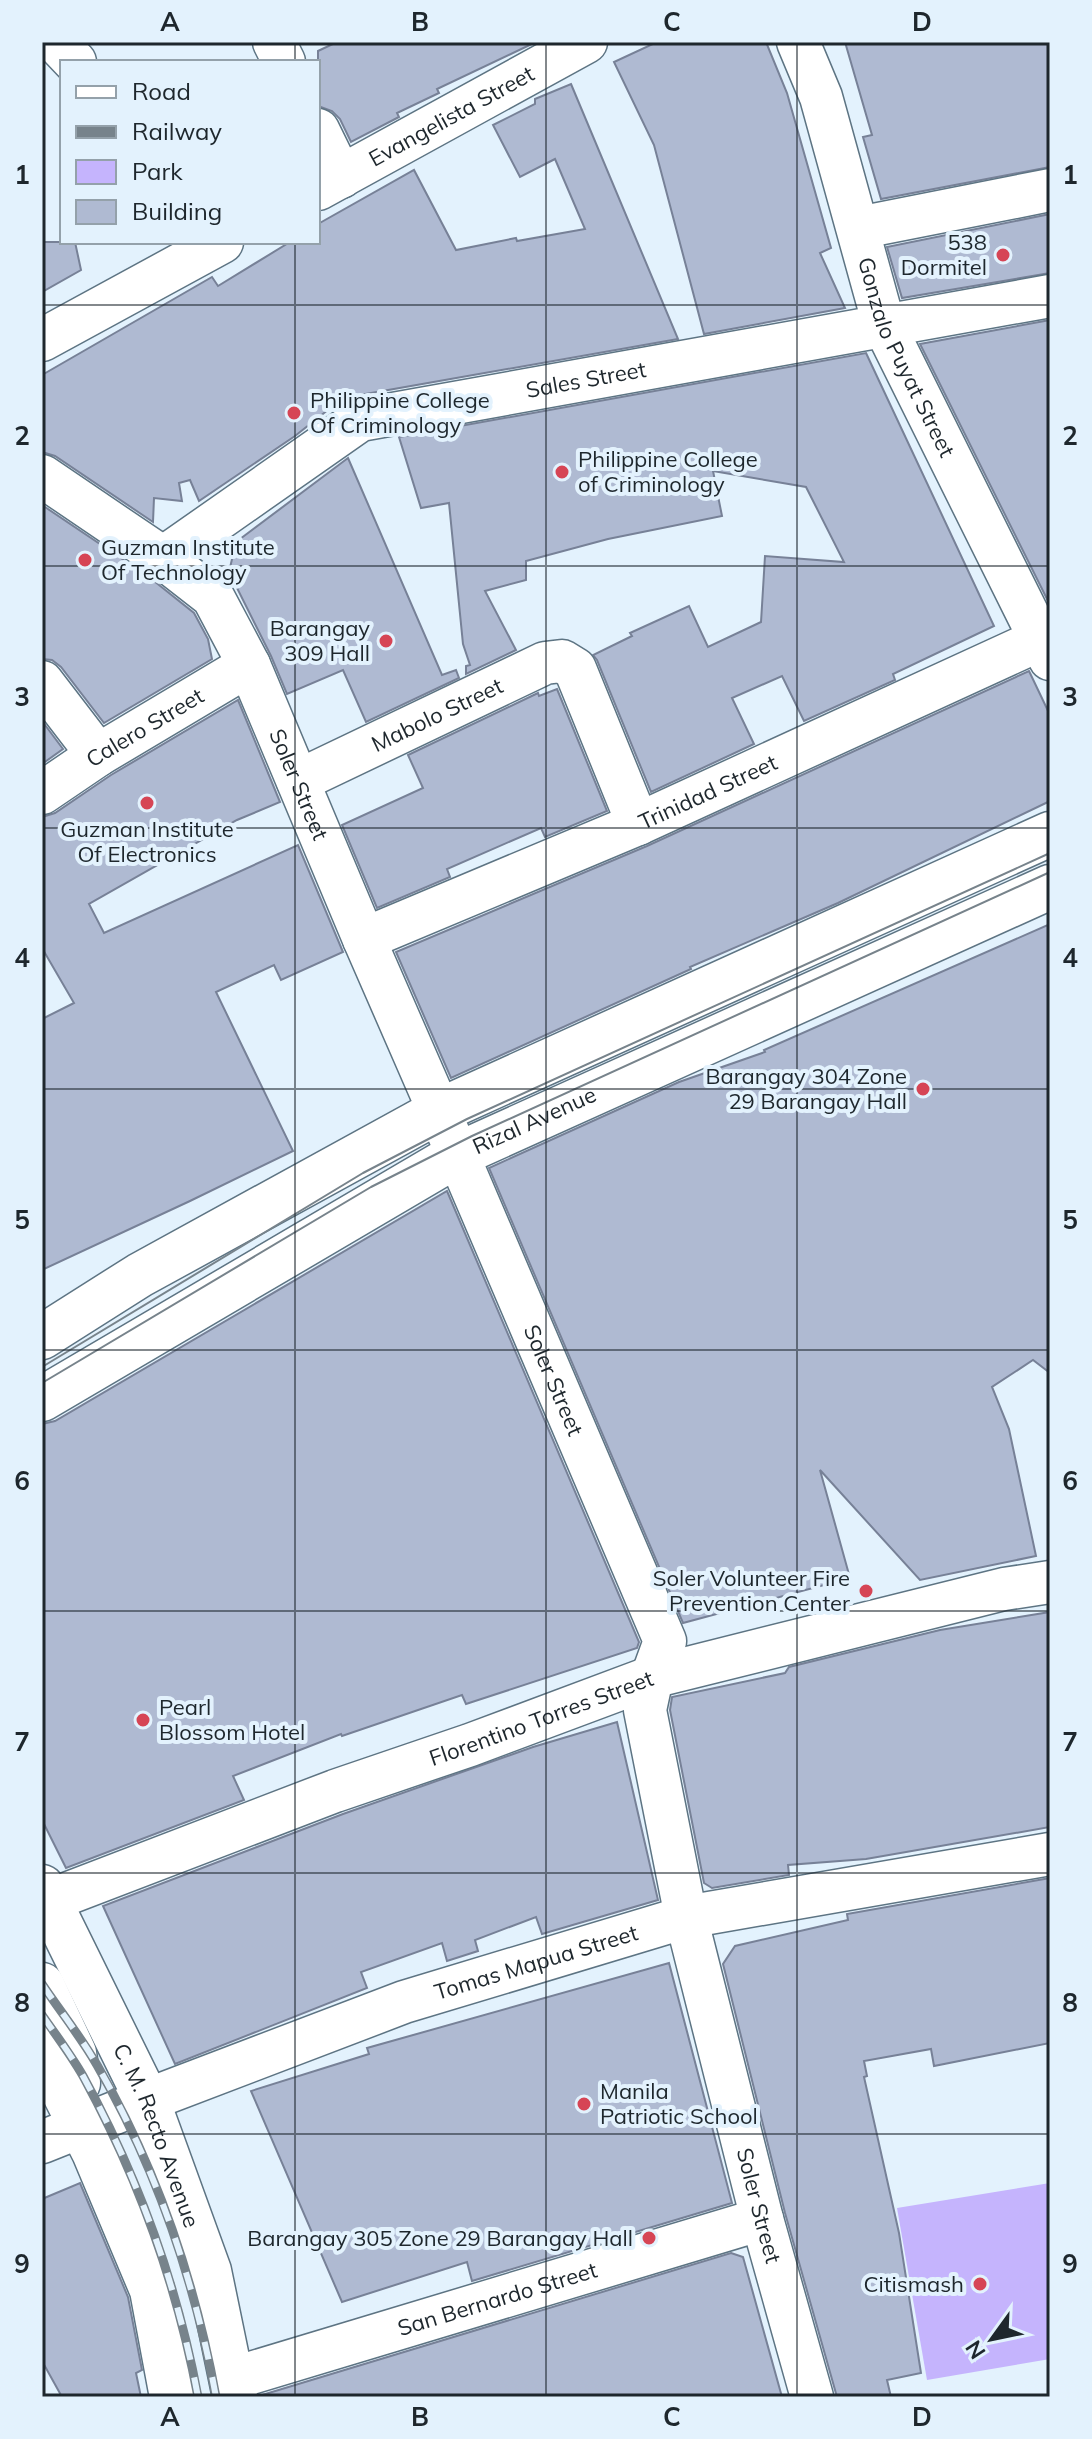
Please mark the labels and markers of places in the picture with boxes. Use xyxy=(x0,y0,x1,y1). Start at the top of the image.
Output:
place label: 538 Dormitel xyxy=(901,228,987,281)
marker: 538 Dormitel xyxy=(994,246,1012,264)
place label: Philippine College Of Criminology xyxy=(310,386,490,439)
marker: Philippine College Of Criminology xyxy=(285,404,303,422)
place label: Philippine College of Criminology xyxy=(578,445,758,498)
marker: Philippine College of Criminology xyxy=(553,463,571,481)
place label: Guzman Institute Of Technology xyxy=(101,533,275,586)
marker: Guzman Institute Of Technology xyxy=(76,551,94,569)
place label: Barangay 309 Hall xyxy=(270,614,370,667)
marker: Barangay 309 Hall xyxy=(377,632,395,650)
marker: Guzman Institute Of Electronics xyxy=(138,794,156,812)
place label: Guzman Institute Of Electronics xyxy=(60,815,234,868)
place label: Barangay 304 Zone 29 Barangay Hall xyxy=(706,1062,907,1115)
marker: Barangay 304 Zone 29 Barangay Hall xyxy=(914,1080,932,1098)
place label: Soler Volunteer Fire Prevention Center xyxy=(653,1564,850,1617)
marker: Soler Volunteer Fire Prevention Center xyxy=(857,1582,875,1600)
place label: Pearl Blossom Hotel xyxy=(159,1693,305,1746)
marker: Pearl Blossom Hotel xyxy=(134,1711,152,1729)
place label: Manila Patriotic School xyxy=(600,2077,758,2130)
marker: Manila Patriotic School xyxy=(575,2095,593,2113)
place label: Barangay 305 Zone 29 Barangay Hall xyxy=(247,2224,633,2252)
marker: Barangay 305 Zone 29 Barangay Hall xyxy=(640,2229,658,2247)
place label: Citismash xyxy=(864,2270,964,2298)
marker: Citismash xyxy=(971,2275,989,2293)

